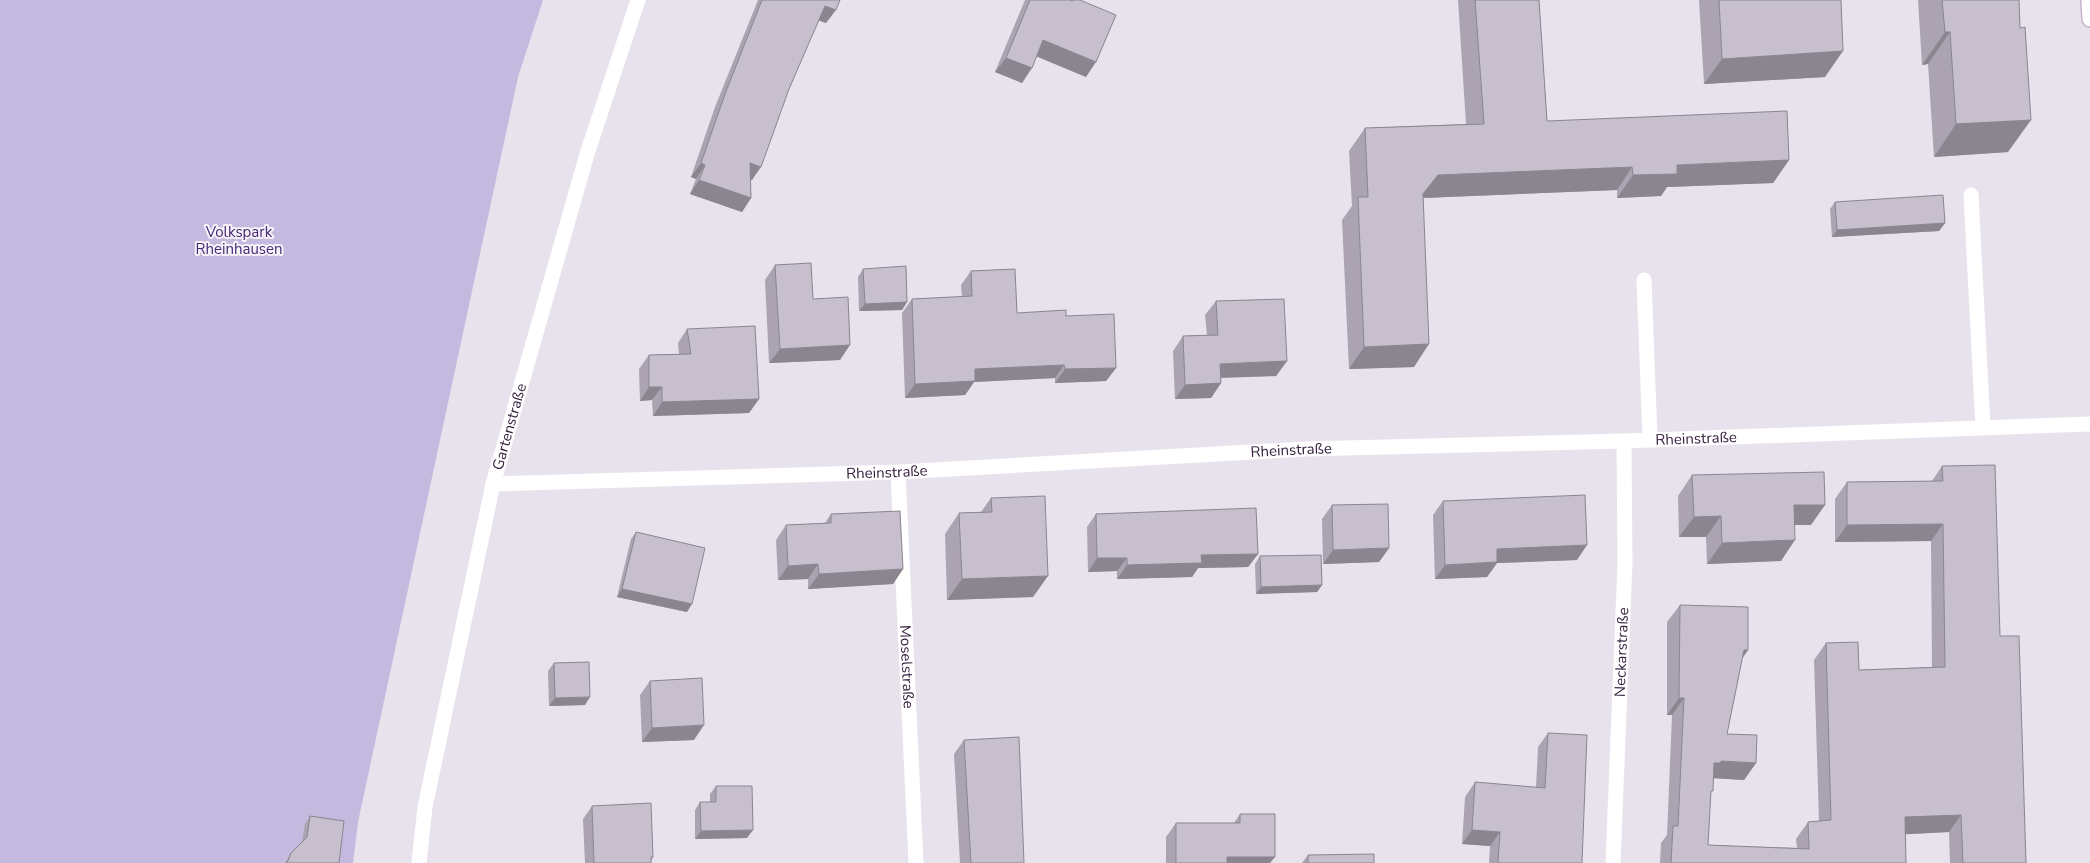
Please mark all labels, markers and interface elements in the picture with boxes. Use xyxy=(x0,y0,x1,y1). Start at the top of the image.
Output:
park label: Volkspark Rheinhausen xyxy=(195,222,283,259)
street label: Gartenstraße xyxy=(487,381,531,472)
street label: Rheinstraße xyxy=(1655,427,1737,450)
street label: Rheinstraße xyxy=(1250,438,1332,462)
street label: Rheinstraße xyxy=(846,460,928,484)
street label: Neckarstraße xyxy=(1610,607,1633,697)
street label: Moselstraße xyxy=(895,625,919,709)

